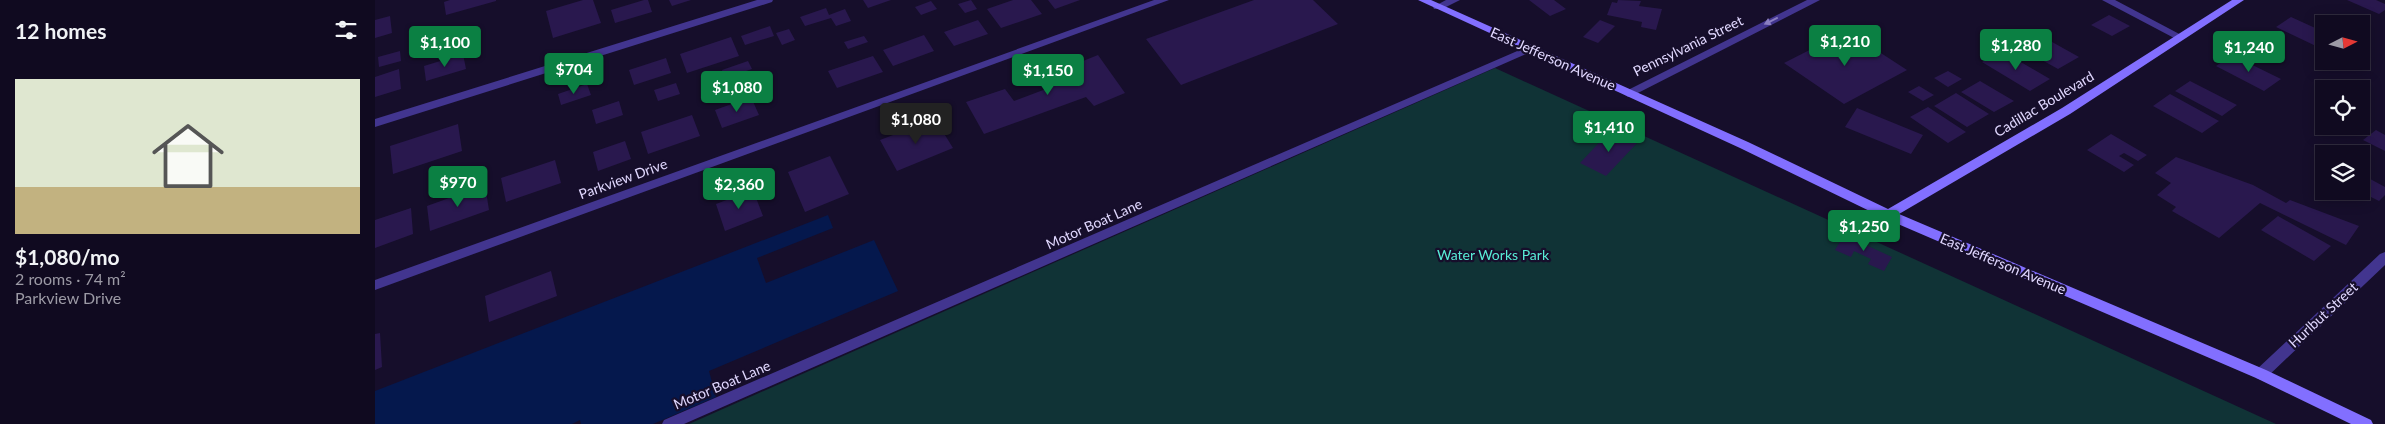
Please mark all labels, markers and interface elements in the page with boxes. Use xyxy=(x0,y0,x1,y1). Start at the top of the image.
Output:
street label: Pennsylvania Street xyxy=(1630,12,1745,80)
north arrow xyxy=(2315,15,2370,70)
map controls xyxy=(2315,15,2370,200)
icon: filters xyxy=(332,16,360,44)
one-way arrow xyxy=(1764,17,1778,25)
text: 12 homes xyxy=(15,18,106,43)
street label: East Jefferson Avenue xyxy=(1488,23,1618,94)
pin: $1,210 xyxy=(1804,24,1886,67)
pin: $1,100 xyxy=(404,26,486,68)
pin: $1,280 xyxy=(1975,28,2057,71)
pin: $1,240 xyxy=(2208,30,2290,73)
text: $1,210 xyxy=(1820,31,1870,50)
text: $1,100 xyxy=(420,32,470,51)
text: $1,280 xyxy=(1991,35,2041,54)
text: $1,240 xyxy=(2224,37,2274,56)
pin: $704 xyxy=(544,52,604,95)
pin: $1,150 xyxy=(1007,54,1089,96)
text: $704 xyxy=(555,59,593,78)
text: $1,150 xyxy=(1023,60,1073,79)
street label: Cadillac Boulevard xyxy=(1991,67,2097,140)
pin: $1,080 xyxy=(696,70,778,113)
text: $1,080 xyxy=(712,77,762,96)
button: locate xyxy=(2315,80,2370,135)
pin: $1,080 xyxy=(875,102,957,145)
text: $1,080 xyxy=(891,109,941,128)
pin: $1,410 xyxy=(1568,110,1650,153)
icon: home xyxy=(143,111,233,201)
text: $1,410 xyxy=(1584,117,1634,136)
button: layers xyxy=(2315,145,2370,200)
street label: Parkview Drive xyxy=(576,155,669,202)
pin: $970 xyxy=(428,166,488,208)
pin: $2,360 xyxy=(698,168,780,210)
text: $970 xyxy=(439,172,477,191)
text: $2,360 xyxy=(714,174,764,193)
street label: Motor Boat Lane xyxy=(1043,195,1145,252)
pin: $1,250 xyxy=(1823,210,1905,252)
text: $1,250 xyxy=(1839,216,1889,235)
street label: East Jefferson Avenue xyxy=(1938,229,2069,298)
text: $1,080/mo xyxy=(15,244,120,269)
park label: Water Works Park xyxy=(1437,246,1550,263)
text: 2 rooms · 74 m² xyxy=(15,269,126,288)
street label: Hurlbut Street xyxy=(2285,278,2361,351)
text: Parkview Drive xyxy=(15,288,121,307)
street label: Motor Boat Lane xyxy=(671,356,773,413)

